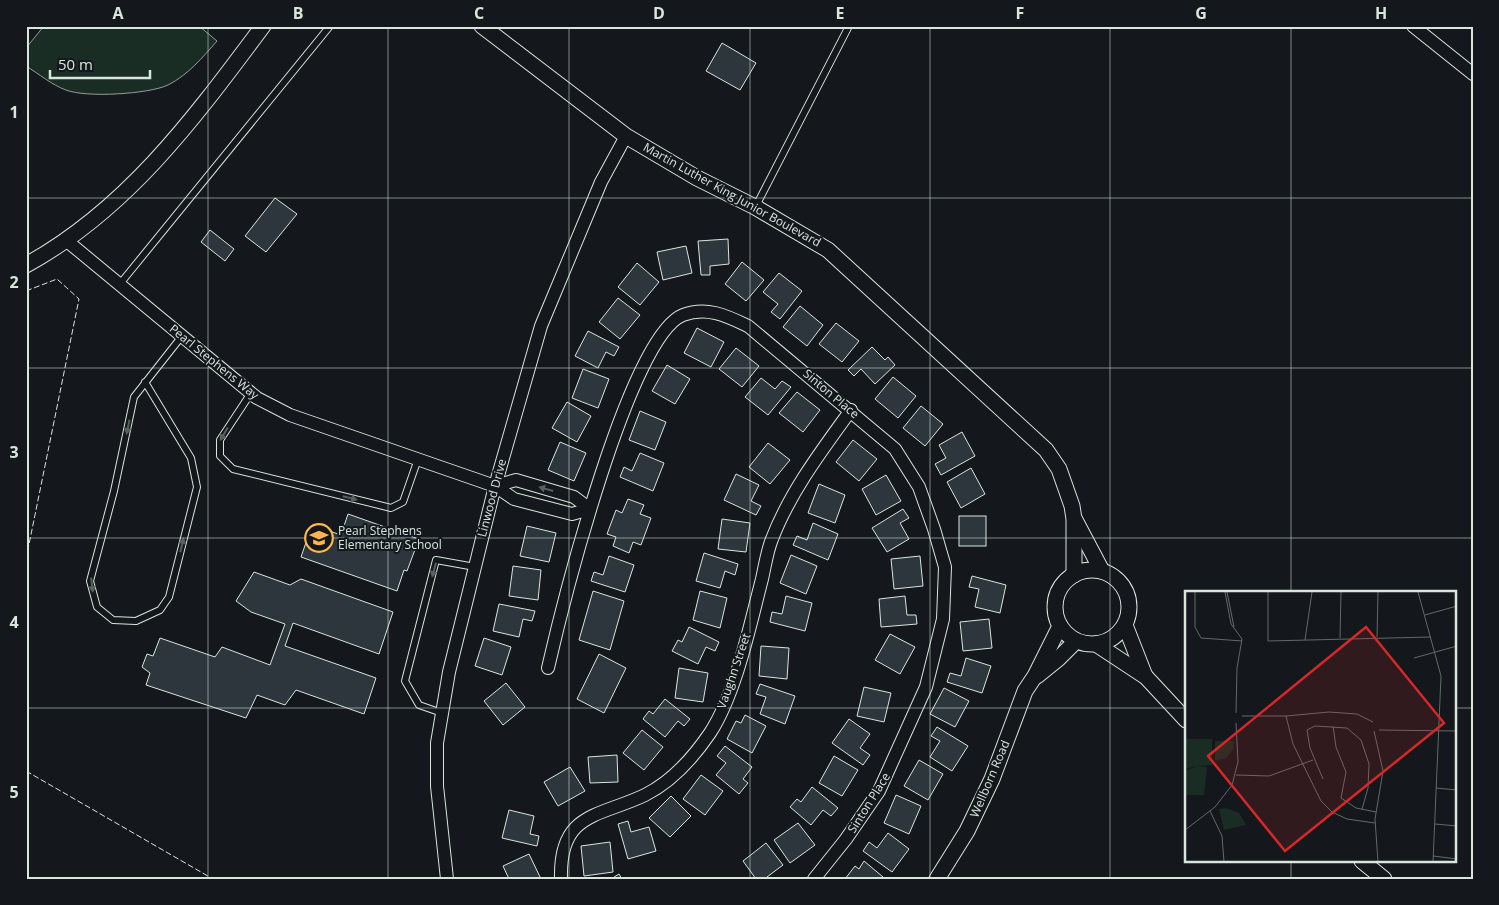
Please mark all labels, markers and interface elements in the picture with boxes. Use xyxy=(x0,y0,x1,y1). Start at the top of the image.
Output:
text: A xyxy=(112,2,124,24)
text: B xyxy=(293,2,303,24)
text: C xyxy=(474,2,484,24)
text: D xyxy=(653,2,665,24)
text: E xyxy=(836,2,845,24)
text: F xyxy=(1016,2,1024,24)
text: G xyxy=(1195,2,1207,24)
text: H xyxy=(1375,2,1387,24)
scale bar xyxy=(50,48,150,80)
text: 50 m xyxy=(58,54,93,74)
text: 1 xyxy=(9,101,19,123)
street label: Martin Luther King Junior Boulevard xyxy=(640,138,824,251)
text: 2 xyxy=(9,271,19,293)
street label: Pearl Stephens Way xyxy=(166,320,263,404)
street label: Sinton Place xyxy=(800,365,863,422)
one-way arrow xyxy=(124,419,132,434)
one-way arrow xyxy=(220,427,229,440)
text: 3 xyxy=(9,441,19,463)
street label: Linwood Drive xyxy=(473,457,510,539)
one-way arrow xyxy=(539,484,554,492)
one-way arrow xyxy=(342,494,357,502)
place label: Pearl Stephens Elementary School xyxy=(338,522,442,553)
school or university icon: Pearl Stephens Elementary School xyxy=(304,523,334,553)
one-way arrow xyxy=(179,538,187,553)
one-way arrow xyxy=(430,562,438,578)
one-way arrow xyxy=(88,577,96,593)
inset map xyxy=(1185,591,1456,862)
text: 4 xyxy=(9,611,19,633)
street label: Vaughn Street xyxy=(713,631,754,711)
street label: Wellborn Road xyxy=(966,738,1013,820)
street label: Sinton Place xyxy=(843,769,894,836)
text: 5 xyxy=(9,781,19,803)

